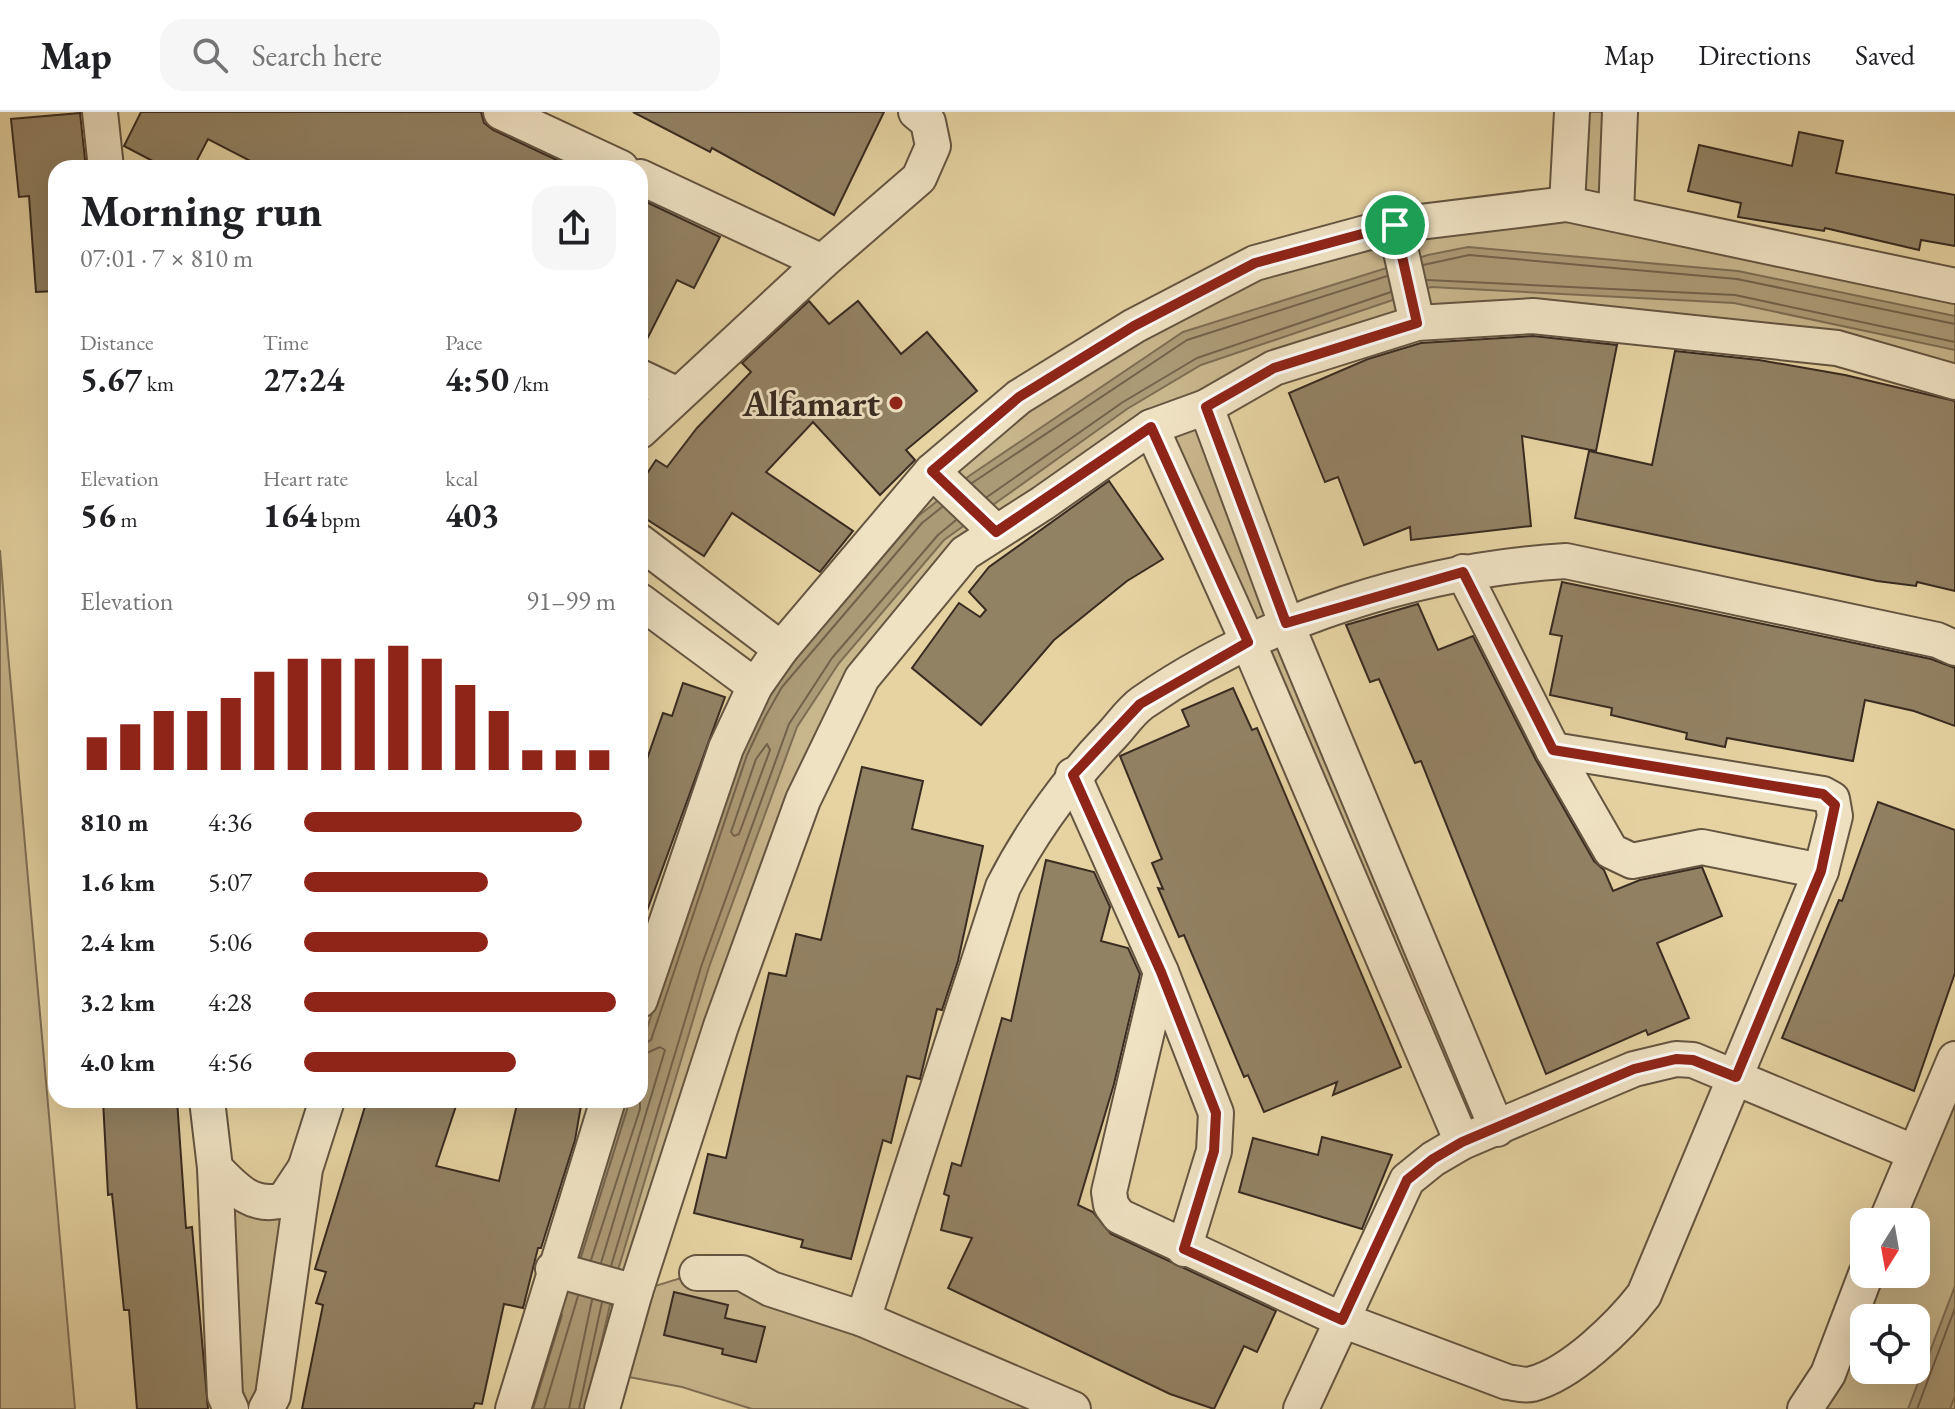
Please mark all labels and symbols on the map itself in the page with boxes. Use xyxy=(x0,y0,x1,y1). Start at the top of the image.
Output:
pin xyxy=(1361,191,1429,259)
place label: Alfamart xyxy=(741,380,880,427)
marker: Alfamart xyxy=(887,394,905,412)
north arrow xyxy=(1850,1208,1930,1288)

